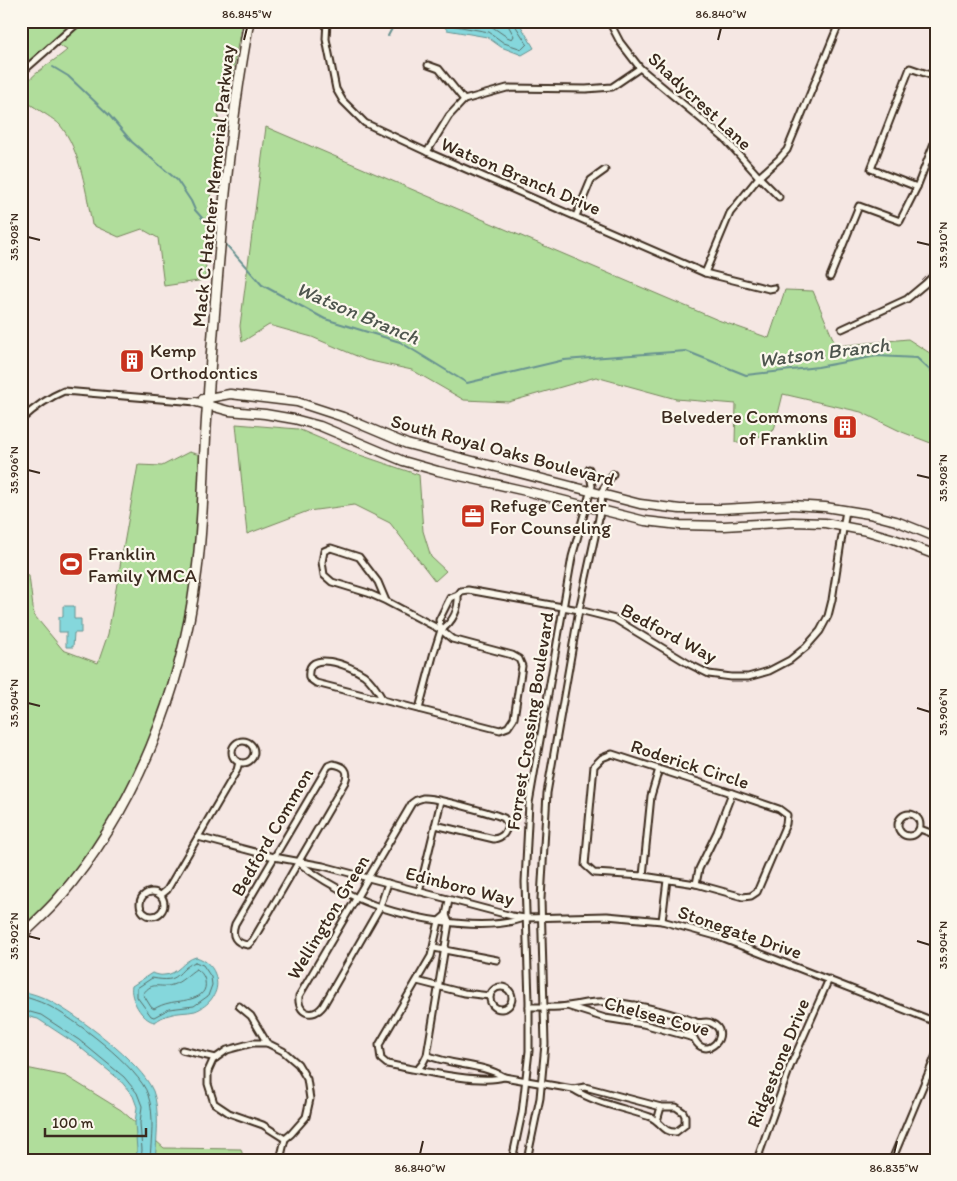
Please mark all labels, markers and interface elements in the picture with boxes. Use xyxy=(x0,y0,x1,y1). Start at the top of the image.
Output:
text: 86.845°W xyxy=(222,7,272,21)
text: 86.840°W xyxy=(696,7,746,21)
street label: Mack C Hatcher Memorial Parkway xyxy=(187,44,239,328)
street label: Shadycrest Lane xyxy=(643,47,757,155)
street label: Watson Branch Drive xyxy=(438,132,604,220)
text: 35.908°N xyxy=(7,213,21,261)
text: 35.910°N xyxy=(936,222,950,268)
water label: Watson Branch xyxy=(293,276,423,350)
water label: Watson Branch xyxy=(757,332,891,372)
place label: Kemp Orthodontics xyxy=(150,339,258,384)
building icon: Kemp Orthodontics xyxy=(119,348,145,374)
place label: Belvedere Commons of Franklin xyxy=(661,405,828,450)
street label: South Royal Oaks Boulevard xyxy=(388,409,618,491)
building icon: Belvedere Commons of Franklin xyxy=(832,414,858,440)
text: 35.906°N xyxy=(7,446,21,494)
text: 35.908°N xyxy=(936,454,950,502)
place label: Refuge Center For Counseling xyxy=(490,494,611,539)
office icon: Refuge Center For Counseling xyxy=(460,503,486,529)
place label: Franklin Family YMCA xyxy=(88,542,197,587)
sports icon: Franklin Family YMCA xyxy=(58,551,84,577)
street label: Bedford Way xyxy=(617,598,721,668)
street label: Forrest Crossing Boulevard xyxy=(501,610,559,832)
text: 35.904°N xyxy=(7,679,21,727)
text: 35.906°N xyxy=(936,688,950,736)
street label: Roderick Circle xyxy=(628,734,752,794)
street label: Bedford Common xyxy=(226,763,318,900)
street label: Wellington Green xyxy=(282,850,374,984)
street label: Edinboro Way xyxy=(403,861,517,911)
street label: Stonegate Drive xyxy=(675,900,805,964)
text: 35.902°N xyxy=(7,912,21,960)
text: 35.904°N xyxy=(936,921,950,969)
street label: Chelsea Cove xyxy=(602,991,712,1041)
street label: Ridgestone Drive xyxy=(742,995,814,1131)
scale bar xyxy=(45,1106,146,1138)
text: 100 m xyxy=(52,1114,94,1132)
text: 86.840°W xyxy=(395,1161,445,1175)
text: 86.835°W xyxy=(869,1161,919,1175)

